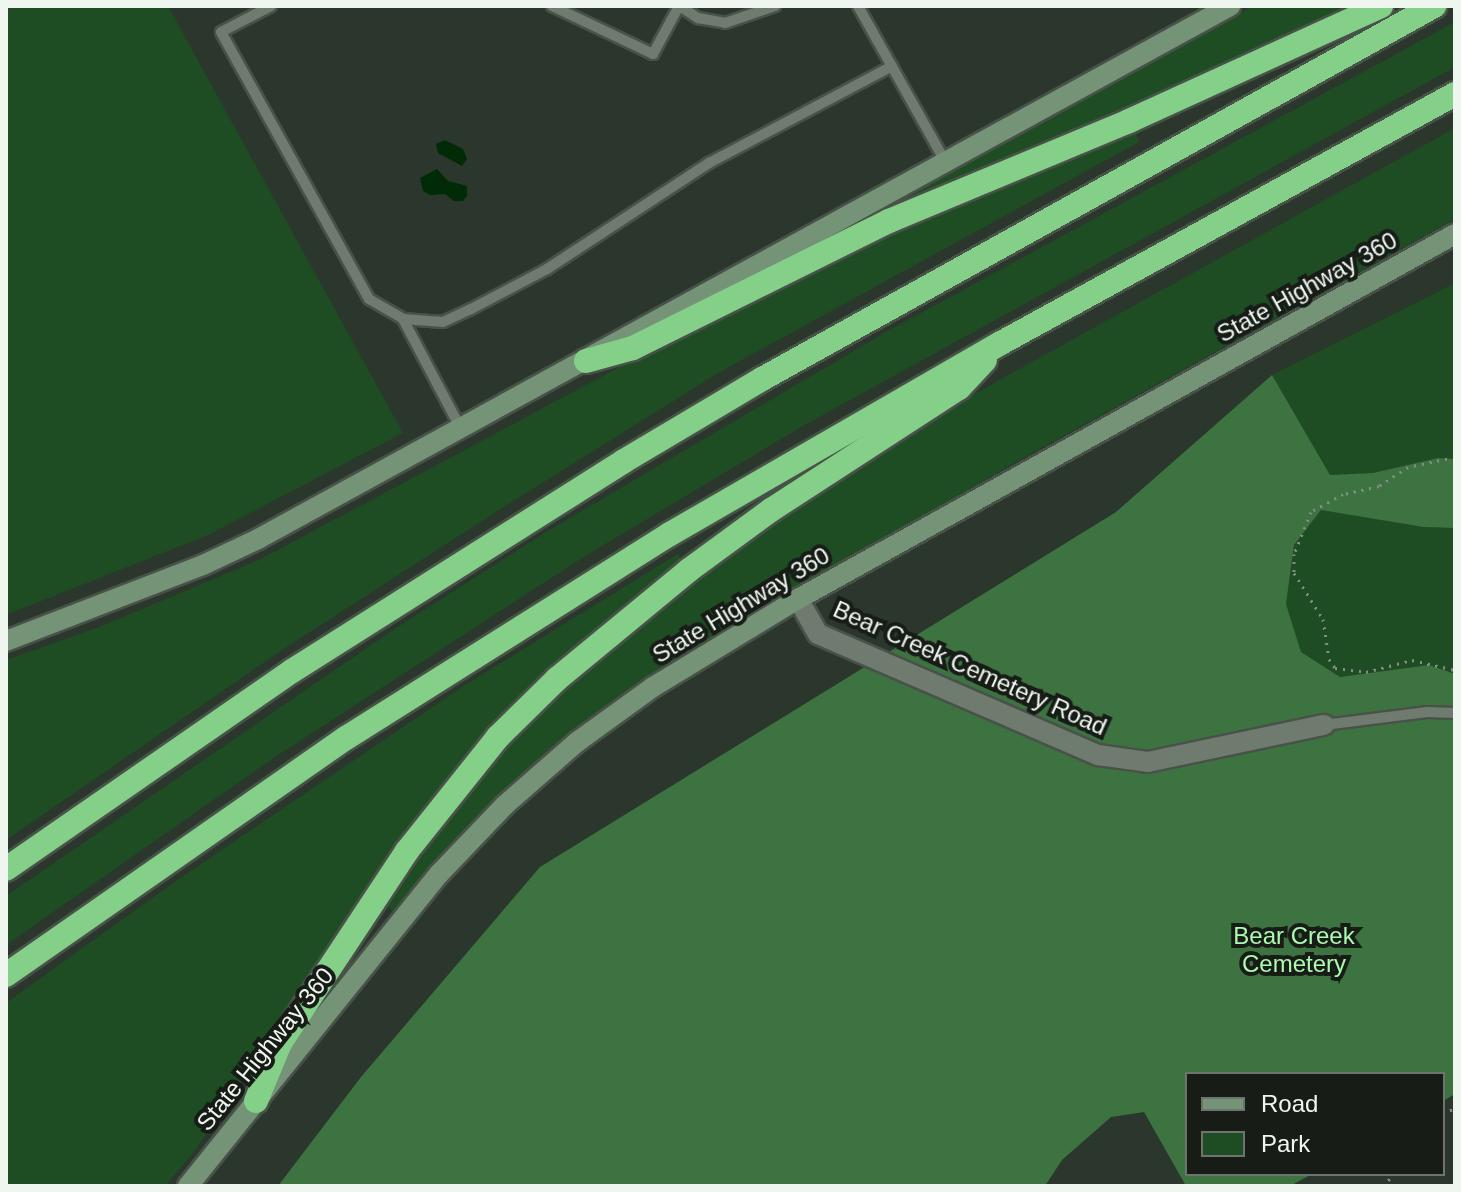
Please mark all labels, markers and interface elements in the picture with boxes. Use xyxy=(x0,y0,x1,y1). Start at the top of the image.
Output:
street label: State Highway 360 xyxy=(1212,226,1402,348)
street label: State Highway 360 xyxy=(647,541,835,669)
street label: Bear Creek Cemetery Road xyxy=(829,595,1111,741)
park label: Bear Creek Cemetery xyxy=(1233,922,1355,978)
street label: State Highway 360 xyxy=(190,962,340,1136)
legend xyxy=(1185,1072,1445,1176)
text: Road xyxy=(1261,1090,1318,1117)
text: Park xyxy=(1261,1130,1310,1157)

